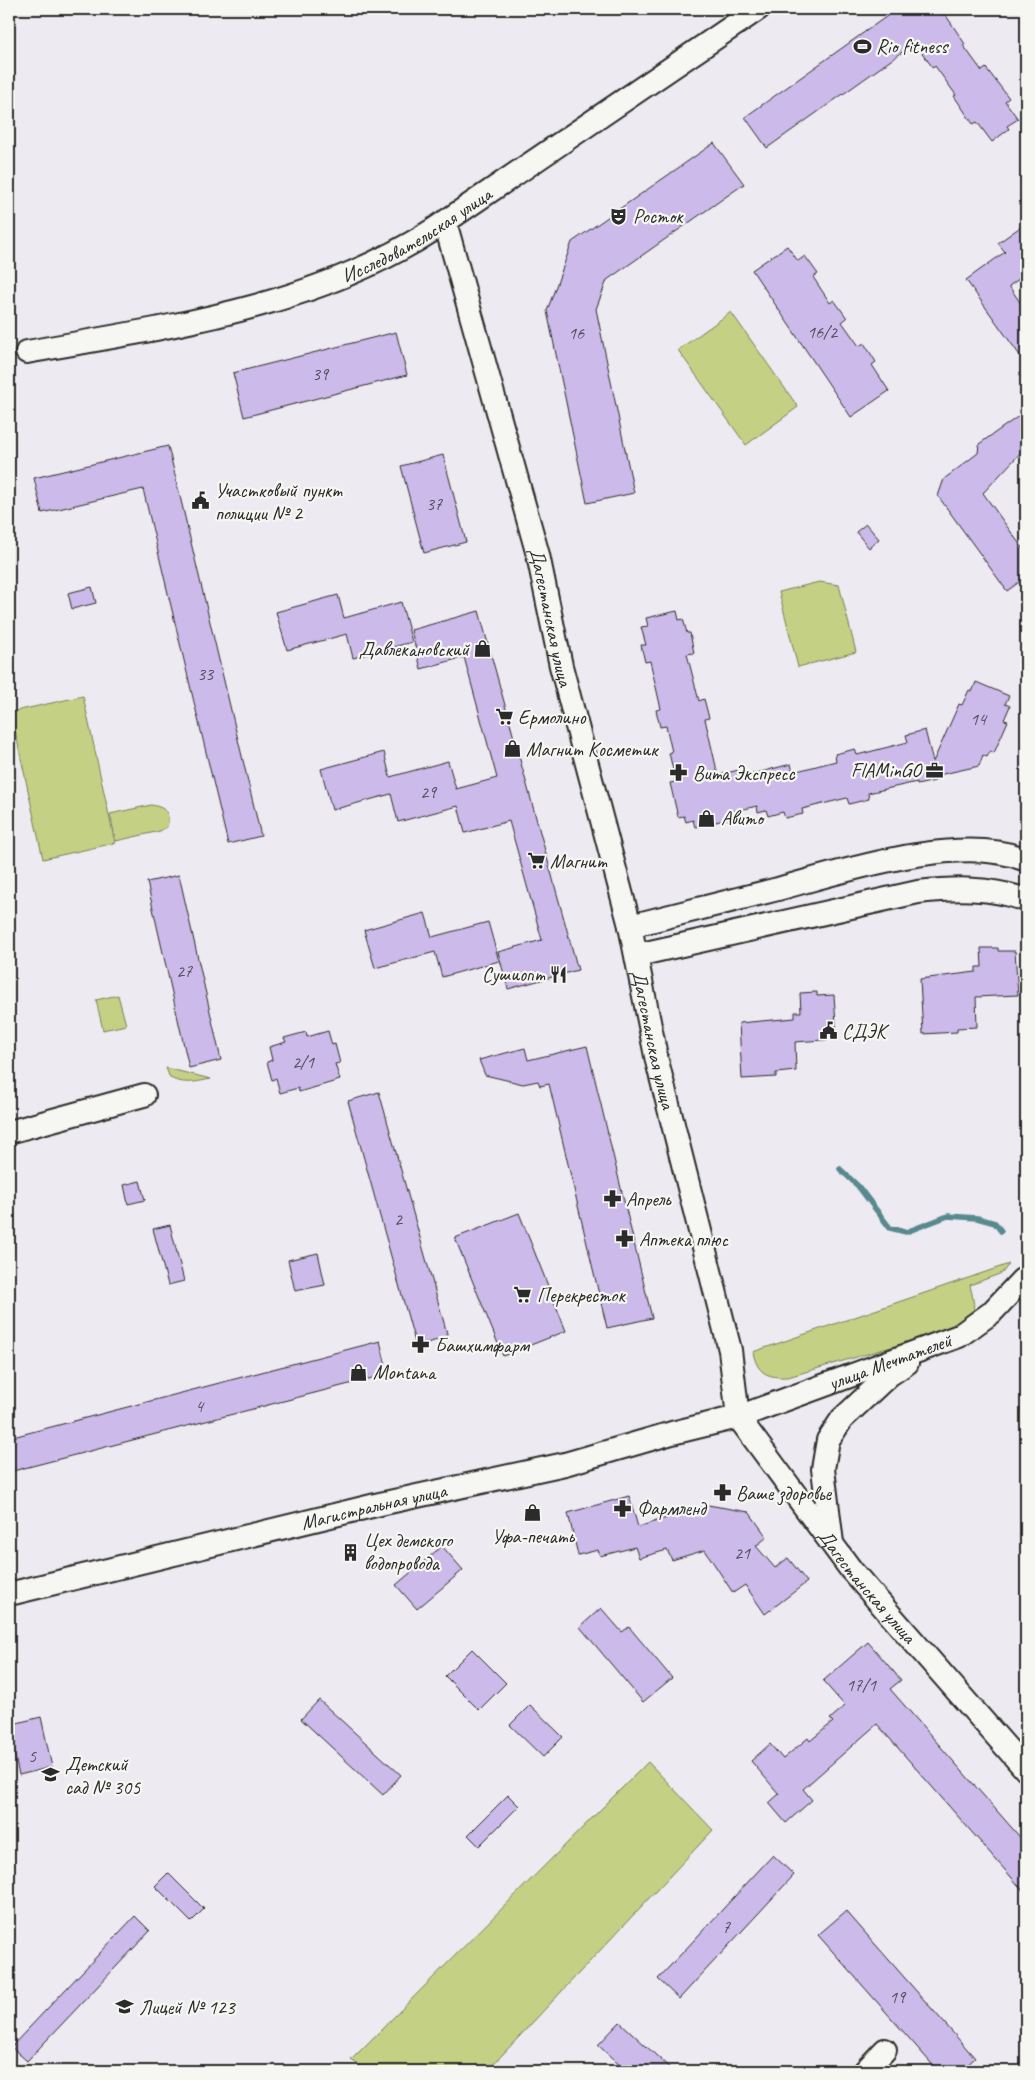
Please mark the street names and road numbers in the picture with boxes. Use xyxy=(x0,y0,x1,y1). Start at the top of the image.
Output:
street label: Исследовательская улица xyxy=(338,180,498,288)
street label: Дагестанская улица xyxy=(524,545,579,691)
street label: Дагестанская улица xyxy=(627,968,682,1113)
street label: улица Мечтателей xyxy=(824,1327,956,1396)
street label: Магистральная улица xyxy=(299,1477,450,1535)
street label: Дагестанская улица xyxy=(812,1524,923,1650)

